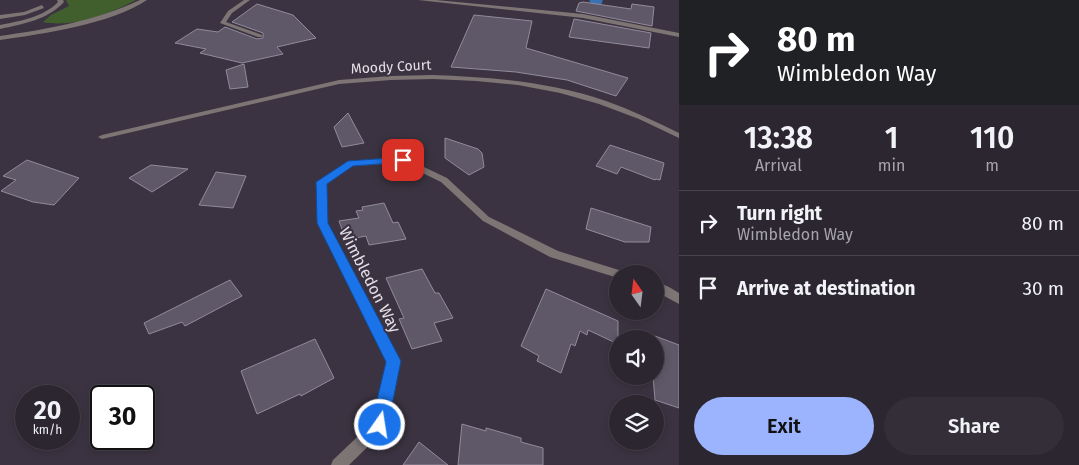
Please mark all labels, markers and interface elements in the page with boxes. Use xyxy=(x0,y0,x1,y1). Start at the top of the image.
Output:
text: 80 m xyxy=(777,18,856,60)
icon: right xyxy=(694,20,759,85)
street label: Moody Court xyxy=(350,56,433,78)
text: Wimbledon Way xyxy=(777,60,936,87)
text: 13:38 xyxy=(744,120,813,156)
text: 1 xyxy=(885,120,898,156)
text: 110 xyxy=(970,120,1014,156)
pin xyxy=(382,139,424,181)
icon: arrive xyxy=(389,146,417,174)
text: Arrival xyxy=(755,156,802,175)
text: min xyxy=(878,156,905,175)
text: m xyxy=(985,156,999,175)
text: Turn right xyxy=(737,202,822,225)
icon: right xyxy=(694,209,722,237)
text: 80 m xyxy=(1022,212,1064,235)
street label: Wimbledon Way xyxy=(335,224,405,336)
text: Wimbledon Way xyxy=(737,225,853,244)
north arrow xyxy=(609,265,664,320)
map controls xyxy=(609,265,664,450)
icon: arrive xyxy=(694,274,722,302)
text: Arrive at destination xyxy=(737,277,916,300)
text: 30 m xyxy=(1023,277,1064,300)
button: sound xyxy=(609,330,664,385)
speed limit sign: 30 xyxy=(90,385,155,450)
button: layers xyxy=(609,395,664,450)
text: 20 xyxy=(34,396,61,426)
button: Exit xyxy=(694,397,874,455)
button: Share xyxy=(884,397,1064,455)
position arrow xyxy=(353,398,405,450)
text: km/h xyxy=(33,423,62,437)

